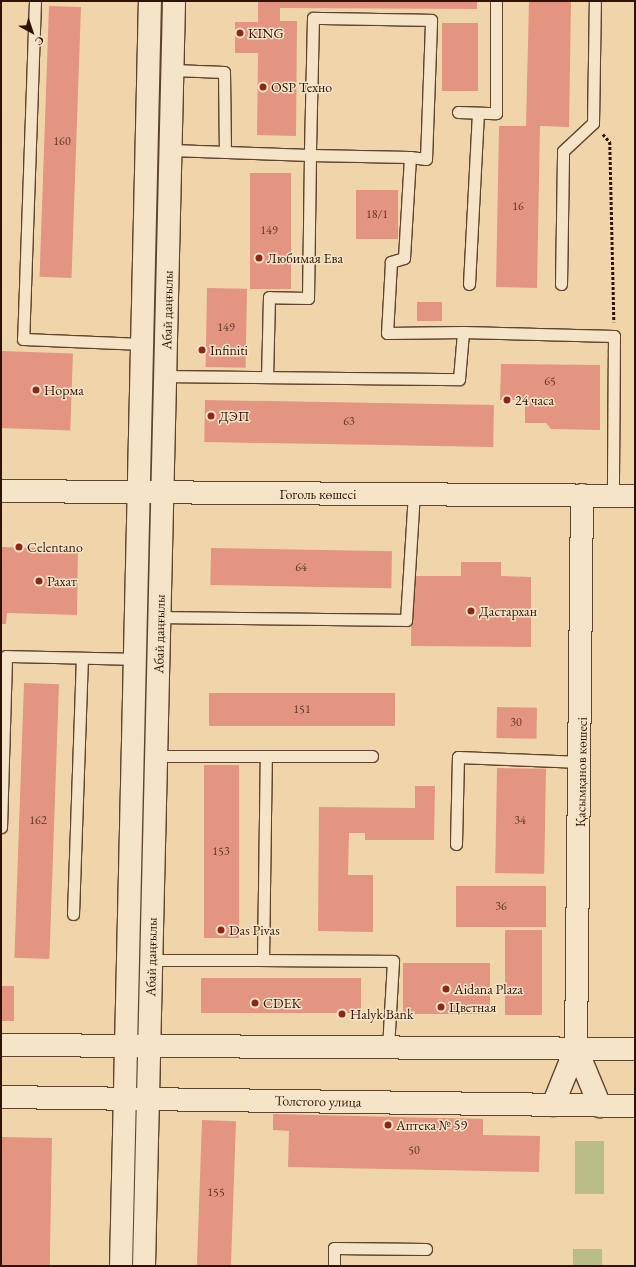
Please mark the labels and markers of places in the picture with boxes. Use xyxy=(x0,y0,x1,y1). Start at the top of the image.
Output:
place label: KING xyxy=(248,25,284,41)
marker: KING xyxy=(235,28,245,38)
place label: OSP Техно xyxy=(271,79,332,95)
marker: OSP Техно xyxy=(258,82,268,92)
place label: Любимая Ева xyxy=(267,250,343,266)
marker: Любимая Ева xyxy=(254,253,264,263)
place label: Infiniti xyxy=(210,342,248,358)
marker: Infiniti xyxy=(197,345,207,355)
place label: Норма xyxy=(44,382,84,398)
marker: Норма xyxy=(31,385,41,395)
place label: 24 часа xyxy=(515,392,554,408)
marker: 24 часа xyxy=(502,395,512,405)
place label: ДЭП xyxy=(219,408,250,424)
marker: ДЭП xyxy=(206,411,216,421)
place label: Celentano xyxy=(27,539,83,555)
marker: Celentano xyxy=(14,542,24,552)
place label: Рахат xyxy=(47,573,77,589)
marker: Рахат xyxy=(34,576,44,586)
place label: Дастархан xyxy=(479,603,537,619)
marker: Дастархан xyxy=(466,606,476,616)
place label: Das Pivas xyxy=(229,922,280,938)
marker: Das Pivas xyxy=(216,925,226,935)
place label: Aidana Plaza xyxy=(454,981,523,997)
marker: Aidana Plaza xyxy=(441,984,451,994)
place label: CDEK xyxy=(263,995,301,1011)
marker: CDEK xyxy=(250,998,260,1008)
place label: Цветная xyxy=(449,999,496,1015)
marker: Цветная xyxy=(436,1002,446,1012)
place label: Halyk Bank xyxy=(350,1006,414,1022)
marker: Halyk Bank xyxy=(337,1009,347,1019)
place label: Аптека № 59 xyxy=(396,1117,467,1133)
marker: Аптека № 59 xyxy=(383,1120,393,1130)

